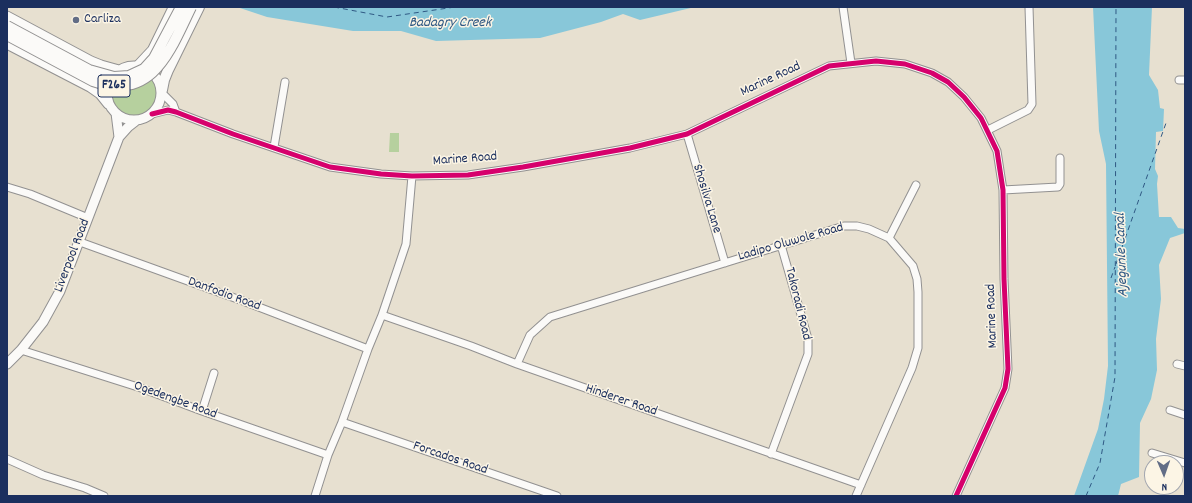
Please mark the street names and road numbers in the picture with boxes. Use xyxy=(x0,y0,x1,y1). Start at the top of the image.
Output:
street label: Marine Road xyxy=(738,59,804,101)
road number: F265 xyxy=(98,75,130,97)
street label: Marine Road xyxy=(432,149,498,171)
street label: Shosilva Lane xyxy=(688,163,724,235)
street label: Liverpool Road xyxy=(51,217,95,295)
street label: Ladipo Oluwole Road xyxy=(736,220,846,266)
street label: Takoradi Road xyxy=(780,266,814,342)
street label: Danfodio Road xyxy=(185,274,263,316)
street label: Marine Road xyxy=(983,283,1003,349)
street label: Ogedengbe Road xyxy=(131,378,219,424)
street label: Hinderer Road xyxy=(583,381,659,421)
street label: Forcados Road xyxy=(410,438,490,480)

